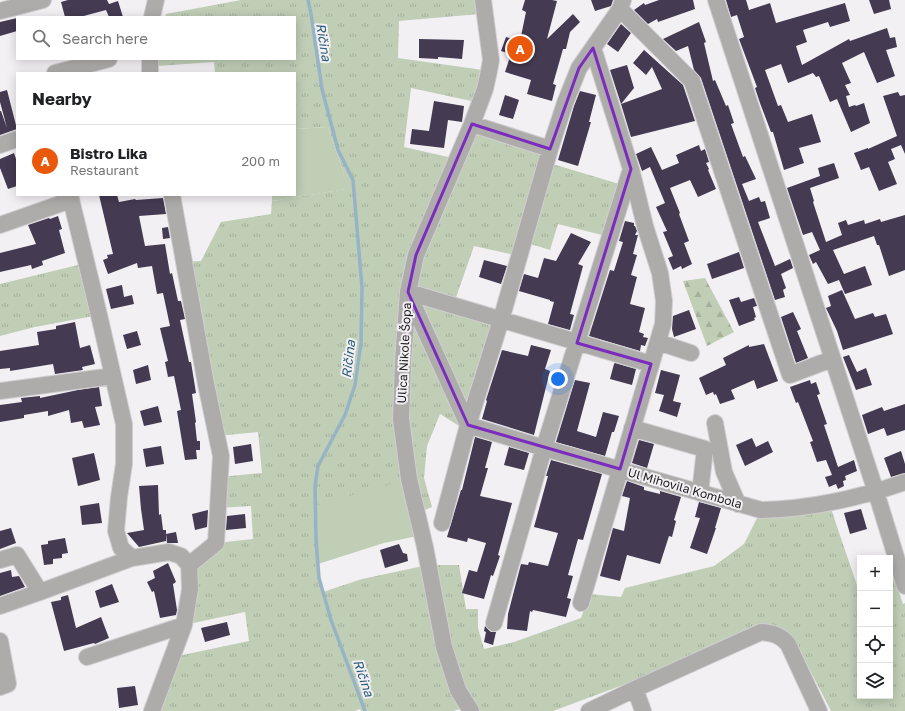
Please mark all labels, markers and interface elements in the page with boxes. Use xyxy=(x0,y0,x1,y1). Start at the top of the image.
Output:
search box xyxy=(16,16,296,60)
water label: Ričina xyxy=(313,22,335,63)
icon: search xyxy=(30,27,52,49)
text: Search here xyxy=(62,29,148,47)
pin: A xyxy=(507,34,533,64)
text: Nearby xyxy=(32,88,92,109)
text: Bistro Lika xyxy=(70,144,147,162)
text: A xyxy=(40,153,50,169)
text: 200 m xyxy=(242,153,280,169)
text: Restaurant xyxy=(70,162,139,178)
street label: Ulica Nikole Šopa xyxy=(394,302,414,404)
water label: Ričina xyxy=(338,338,358,379)
your location xyxy=(548,369,568,389)
street label: Ul Mihovila Kombola xyxy=(626,465,744,511)
map controls xyxy=(857,555,893,699)
button: + xyxy=(857,555,893,591)
button: − xyxy=(857,591,893,627)
button: locate xyxy=(857,627,893,663)
water label: Ričina xyxy=(350,657,378,699)
button: layers xyxy=(857,663,893,699)

